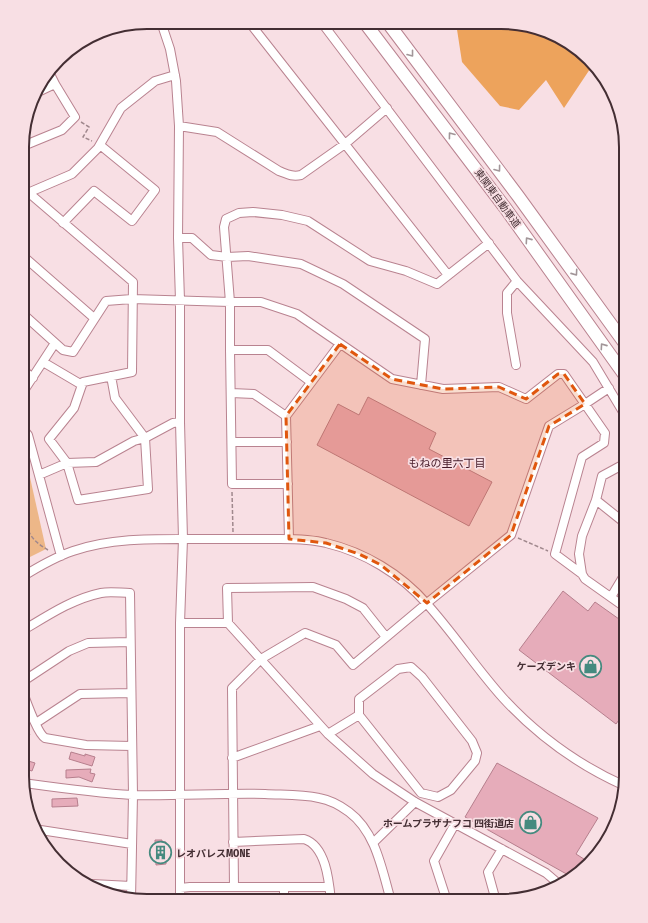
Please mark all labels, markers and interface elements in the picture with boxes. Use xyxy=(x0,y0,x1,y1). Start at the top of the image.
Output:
one-way arrow xyxy=(407,49,414,56)
one-way arrow xyxy=(449,133,456,140)
one-way arrow xyxy=(493,164,500,171)
street label: 東関東自動車道 xyxy=(472,167,523,230)
one-way arrow xyxy=(526,237,533,244)
one-way arrow xyxy=(570,269,577,276)
one-way arrow xyxy=(601,343,608,350)
district label: もねの里六丁目 xyxy=(409,457,486,470)
shop icon: ケーズデンキ xyxy=(578,653,604,679)
place label: ケーズデンキ xyxy=(517,661,576,673)
shop icon: ホームプラザナフコ 四街道店 xyxy=(517,810,543,836)
place label: ホームプラザナフコ 四街道店 xyxy=(383,818,514,830)
building icon: レオパレスMONE xyxy=(148,840,174,866)
place label: レオパレスMONE xyxy=(176,848,250,860)

